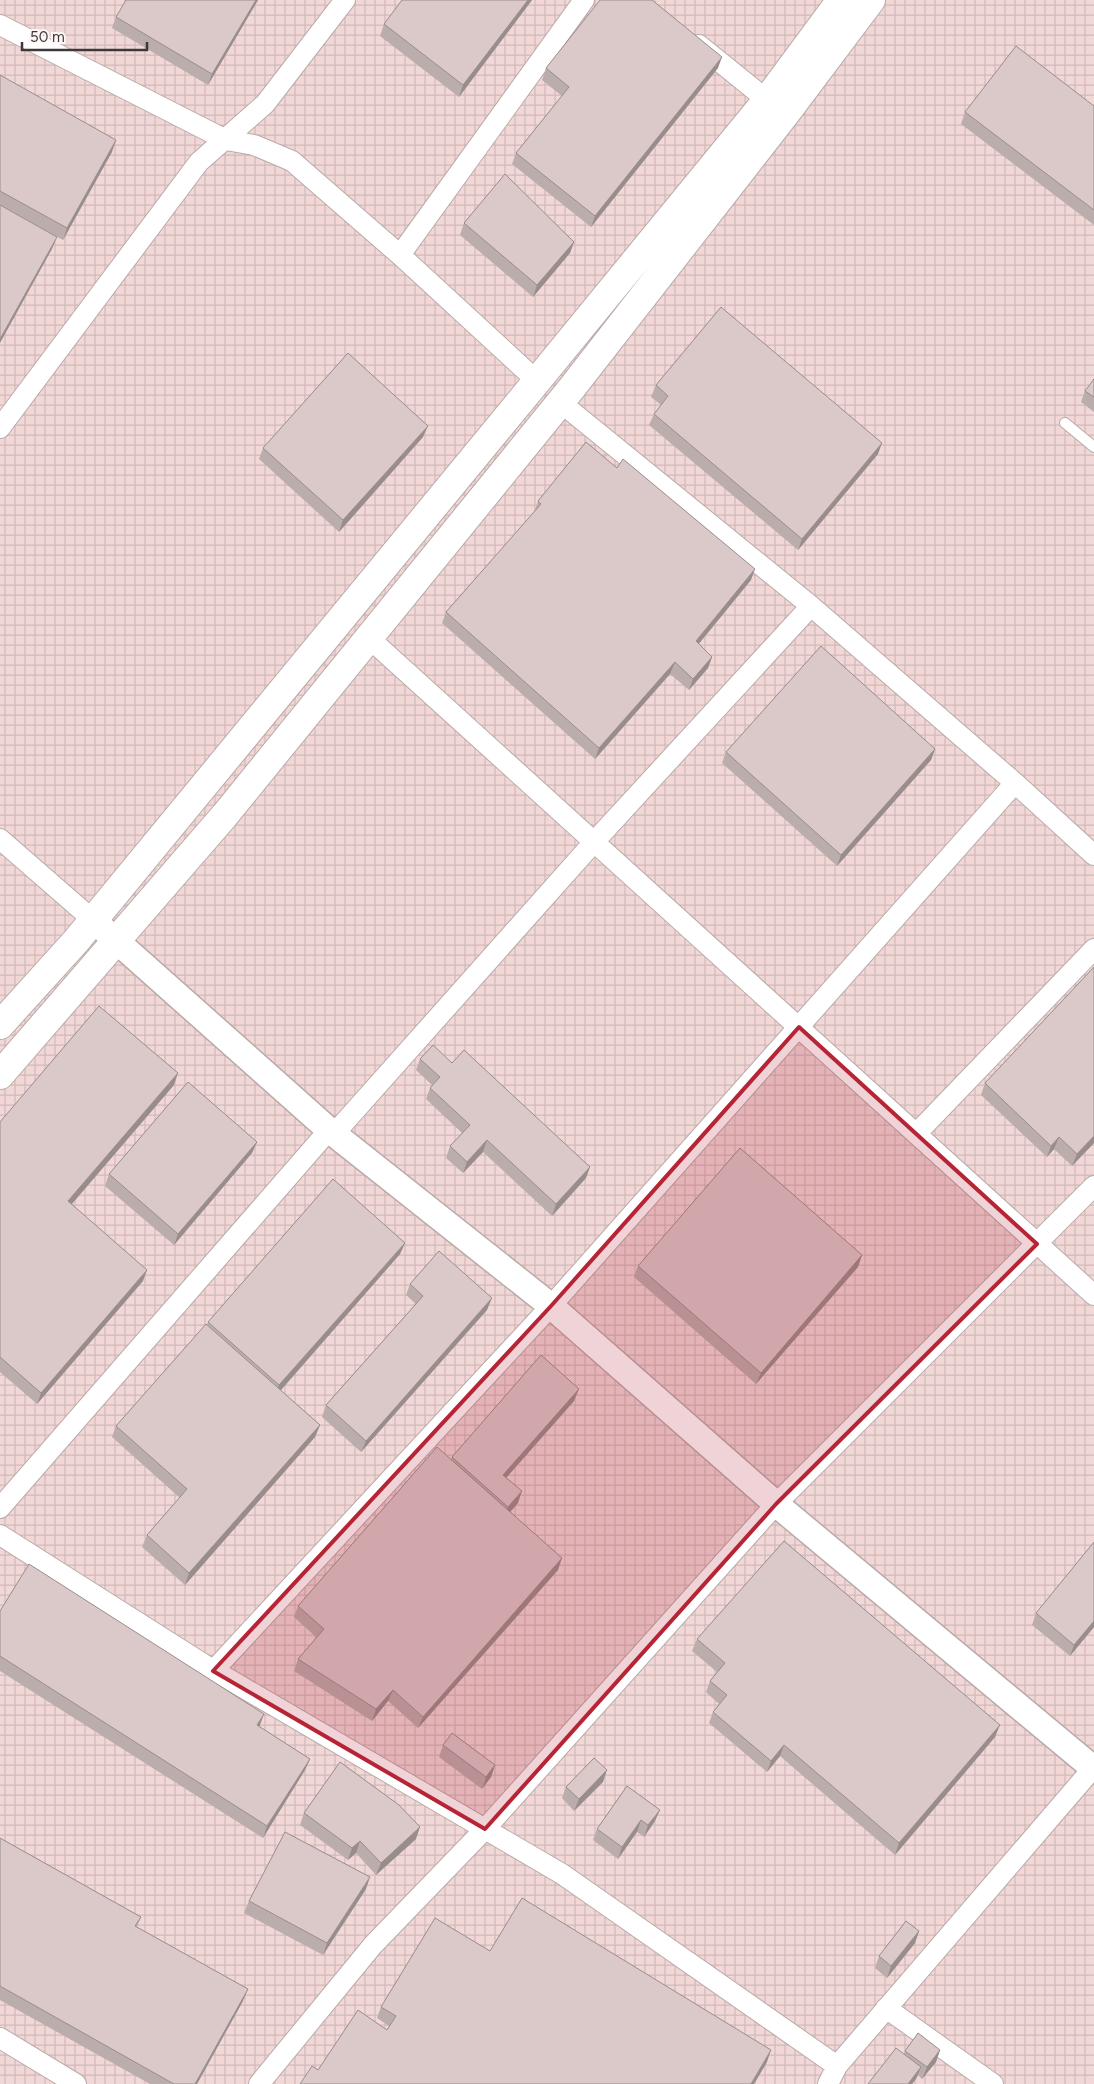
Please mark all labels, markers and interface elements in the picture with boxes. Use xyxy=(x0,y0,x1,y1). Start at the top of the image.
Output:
scale bar xyxy=(22,20,148,52)
text: 50 m xyxy=(30,28,65,46)

